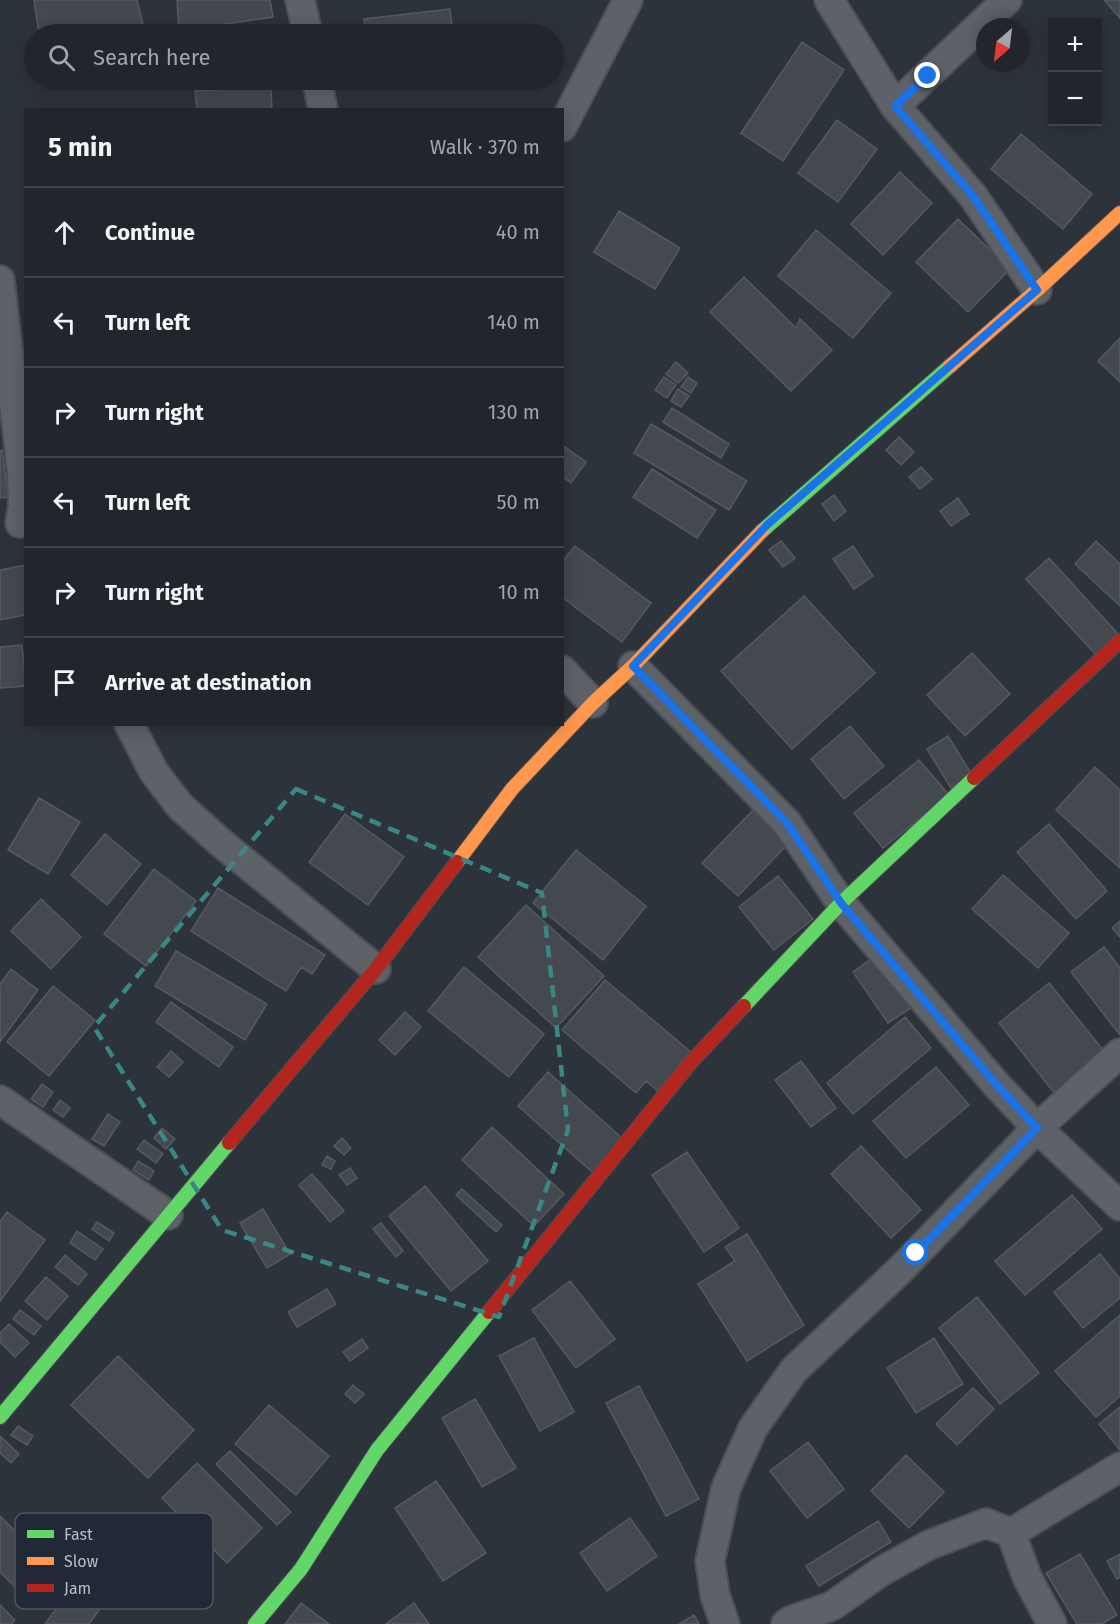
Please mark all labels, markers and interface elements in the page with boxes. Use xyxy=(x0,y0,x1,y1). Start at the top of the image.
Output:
north arrow xyxy=(976,18,1030,72)
map controls xyxy=(1048,18,1102,126)
button: + xyxy=(1048,18,1102,72)
search box xyxy=(24,24,564,90)
icon: search xyxy=(45,41,78,74)
text: Search here xyxy=(93,44,211,71)
route end xyxy=(914,62,940,88)
button: − xyxy=(1048,72,1102,126)
text: 5 min xyxy=(48,132,112,163)
text: Walk · 370 m xyxy=(430,135,540,159)
icon: ahead xyxy=(48,216,81,249)
text: Continue xyxy=(105,219,195,246)
text: 40 m xyxy=(496,220,540,244)
icon: left xyxy=(48,306,81,339)
text: Turn left xyxy=(105,309,190,336)
text: 140 m xyxy=(487,310,540,334)
icon: right xyxy=(48,396,81,429)
text: Turn right xyxy=(105,399,204,426)
text: 130 m xyxy=(488,400,540,424)
icon: left xyxy=(48,486,81,519)
text: Turn left xyxy=(105,489,190,516)
text: 50 m xyxy=(496,490,540,514)
icon: right xyxy=(48,576,81,609)
text: Turn right xyxy=(105,579,204,606)
text: 10 m xyxy=(498,580,540,604)
icon: arrive xyxy=(48,666,81,699)
text: Arrive at destination xyxy=(105,669,312,696)
route start xyxy=(902,1239,928,1265)
legend xyxy=(15,1513,213,1609)
text: Fast xyxy=(64,1525,93,1544)
text: Slow xyxy=(64,1552,99,1571)
text: Jam xyxy=(64,1579,91,1598)

